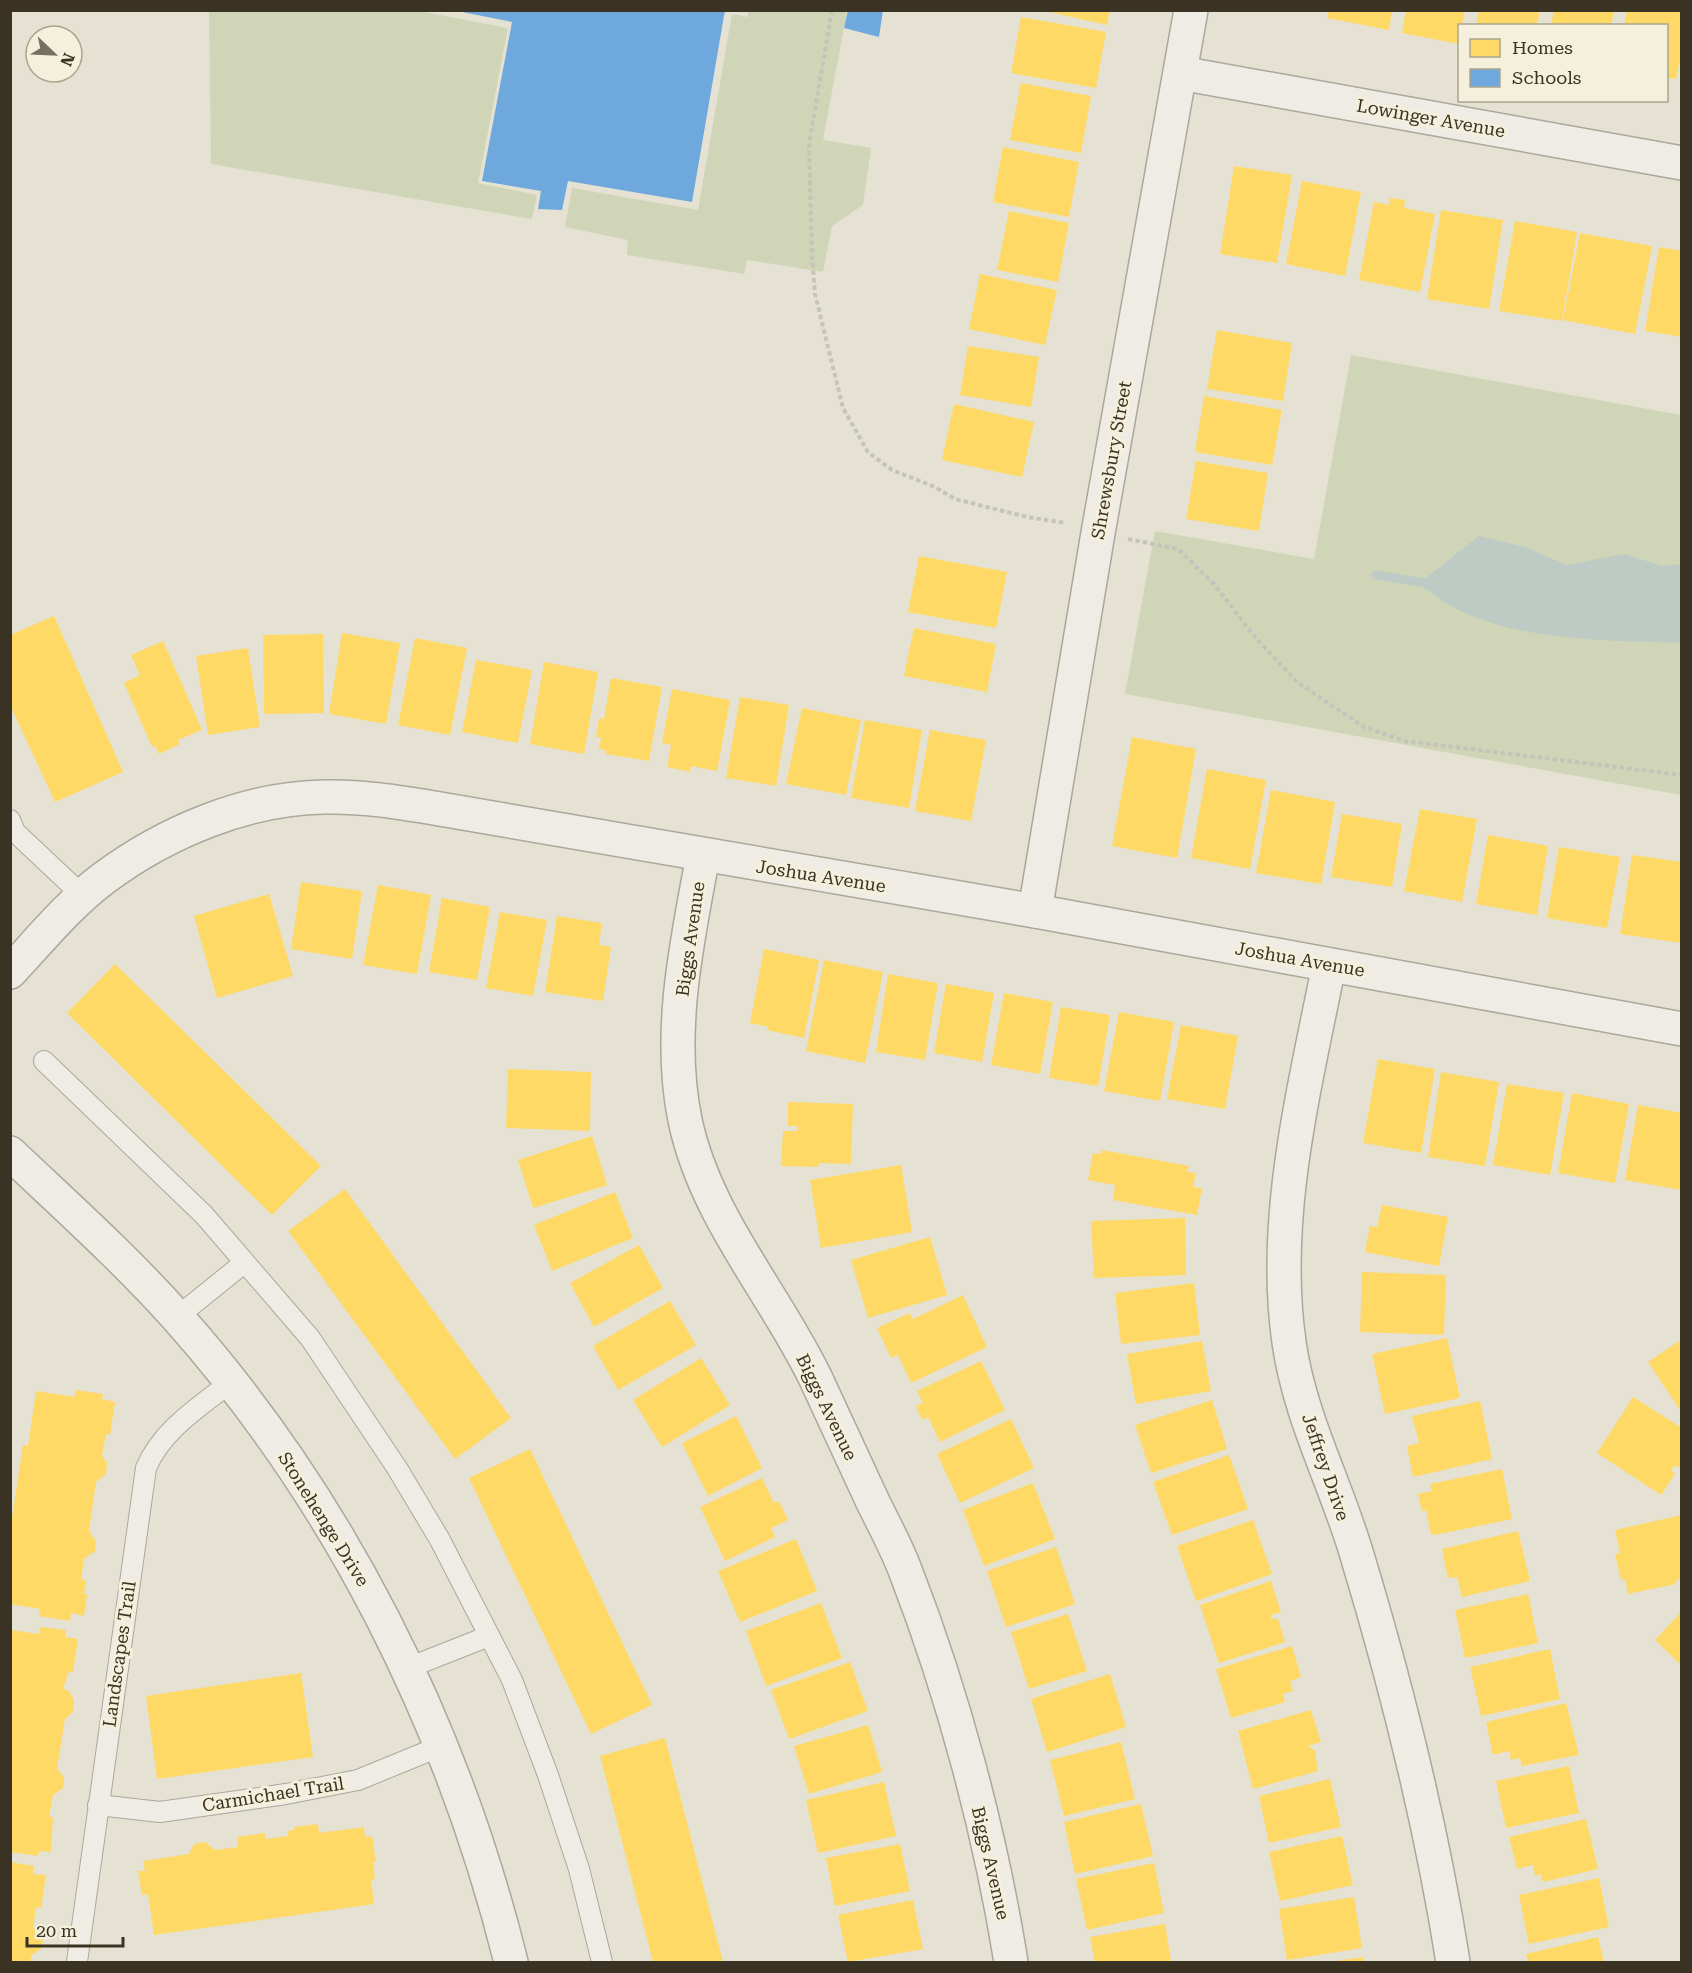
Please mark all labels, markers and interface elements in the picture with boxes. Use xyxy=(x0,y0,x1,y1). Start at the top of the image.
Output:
north arrow xyxy=(24,24,84,84)
legend xyxy=(1458,24,1668,102)
text: Homes xyxy=(1512,37,1573,58)
text: N xyxy=(56,50,79,69)
text: Schools xyxy=(1512,67,1581,88)
street label: Lowinger Avenue xyxy=(1355,95,1507,141)
street label: Shrewsbury Street xyxy=(1087,379,1135,541)
street label: Joshua Avenue xyxy=(755,855,887,897)
street label: Biggs Avenue xyxy=(672,880,708,998)
street label: Joshua Avenue xyxy=(1234,937,1366,981)
street label: Biggs Avenue xyxy=(792,1350,862,1464)
street label: Jeffrey Drive xyxy=(1298,1411,1354,1523)
street label: Stonehenge Drive xyxy=(274,1448,374,1590)
street label: Landscapes Trail xyxy=(98,1579,140,1728)
street label: Carmichael Trail xyxy=(201,1772,346,1816)
street label: Biggs Avenue xyxy=(968,1804,1014,1922)
scale bar xyxy=(27,1910,123,1948)
text: 20 m xyxy=(36,1920,77,1941)

